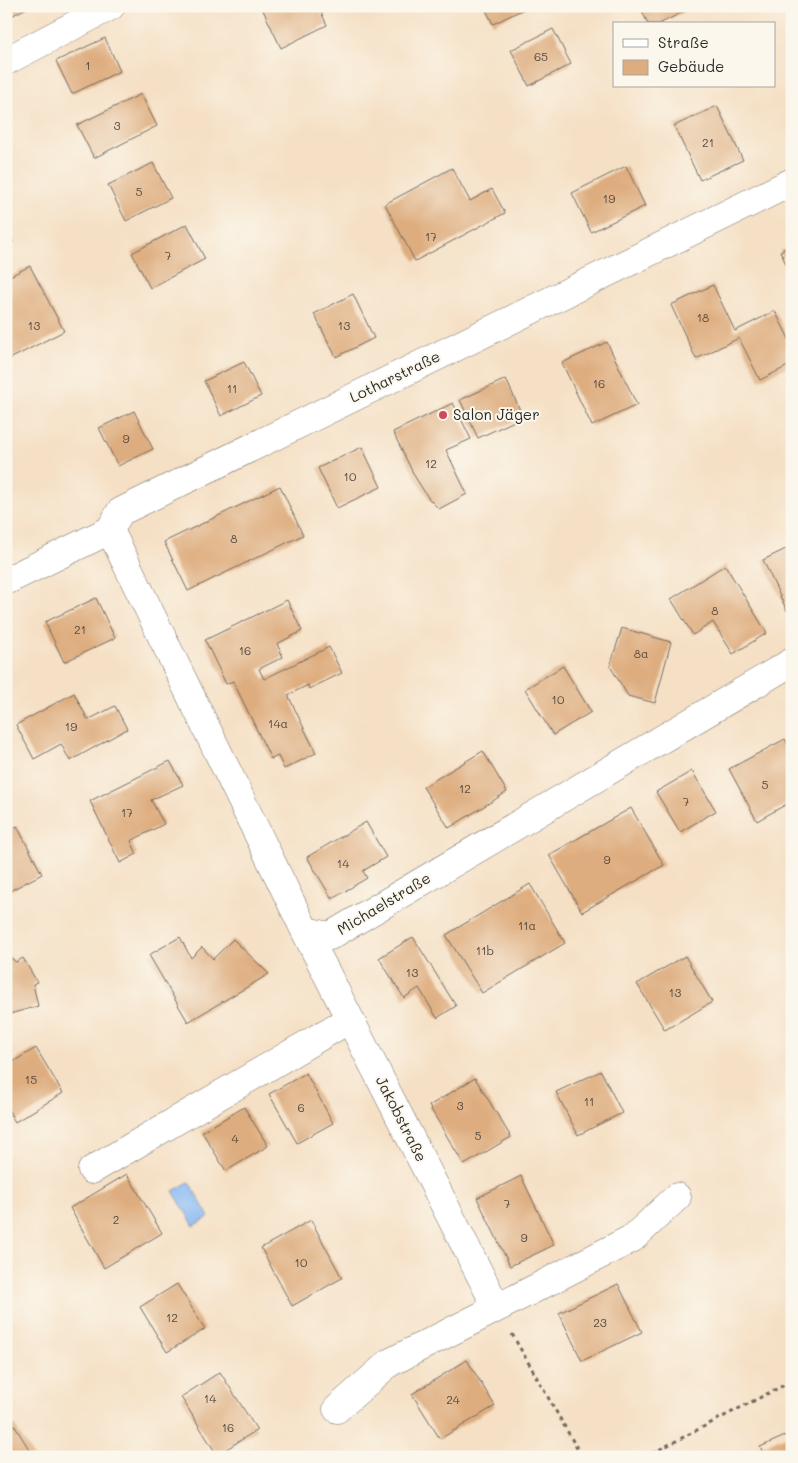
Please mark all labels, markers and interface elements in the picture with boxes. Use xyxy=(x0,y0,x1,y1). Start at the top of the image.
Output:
legend xyxy=(613,22,776,88)
text: Straße xyxy=(658,32,709,52)
house number: 65 xyxy=(534,48,548,64)
text: Gebäude xyxy=(658,56,724,76)
house number: 1 xyxy=(85,57,91,73)
house number: 3 xyxy=(113,117,121,133)
house number: 21 xyxy=(702,134,714,150)
house number: 5 xyxy=(136,183,143,199)
house number: 19 xyxy=(603,190,615,206)
house number: 17 xyxy=(425,228,437,244)
house number: 7 xyxy=(165,247,172,263)
house number: 18 xyxy=(697,309,709,325)
house number: 13 xyxy=(28,317,40,333)
house number: 13 xyxy=(338,317,350,333)
street label: Lotharstraße xyxy=(346,346,443,407)
house number: 16 xyxy=(593,375,605,391)
house number: 11 xyxy=(227,380,237,396)
place label: Salon Jäger xyxy=(453,404,540,424)
marker: Salon Jäger xyxy=(437,409,449,421)
house number: 9 xyxy=(122,430,130,446)
house number: 12 xyxy=(425,455,437,471)
house number: 10 xyxy=(344,468,357,484)
house number: 8 xyxy=(230,530,238,546)
house number: 8 xyxy=(711,602,719,618)
house number: 21 xyxy=(74,621,86,637)
house number: 16 xyxy=(239,642,251,658)
house number: 8a xyxy=(634,645,648,661)
house number: 10 xyxy=(552,691,565,707)
house number: 14a xyxy=(268,715,288,731)
house number: 19 xyxy=(65,718,77,734)
house number: 5 xyxy=(762,776,769,792)
house number: 12 xyxy=(459,780,471,796)
house number: 7 xyxy=(683,793,690,809)
house number: 17 xyxy=(121,804,133,820)
house number: 9 xyxy=(603,851,611,867)
house number: 14 xyxy=(337,855,349,871)
street label: Michaelstraße xyxy=(333,867,434,939)
house number: 11a xyxy=(518,917,536,933)
house number: 11b xyxy=(476,942,494,958)
house number: 13 xyxy=(406,964,418,980)
house number: 13 xyxy=(669,984,681,1000)
house number: 15 xyxy=(25,1071,37,1087)
street label: Jakobstraße xyxy=(372,1072,432,1165)
house number: 11 xyxy=(584,1093,594,1109)
house number: 3 xyxy=(456,1097,464,1113)
house number: 6 xyxy=(297,1099,305,1115)
house number: 5 xyxy=(475,1127,482,1143)
house number: 4 xyxy=(231,1130,239,1146)
house number: 7 xyxy=(504,1195,511,1211)
house number: 2 xyxy=(113,1211,119,1227)
house number: 9 xyxy=(520,1229,528,1245)
house number: 10 xyxy=(295,1254,308,1270)
house number: 12 xyxy=(166,1309,178,1325)
house number: 23 xyxy=(593,1314,607,1330)
house number: 14 xyxy=(204,1390,216,1406)
house number: 24 xyxy=(446,1391,460,1407)
house number: 16 xyxy=(222,1419,234,1435)

